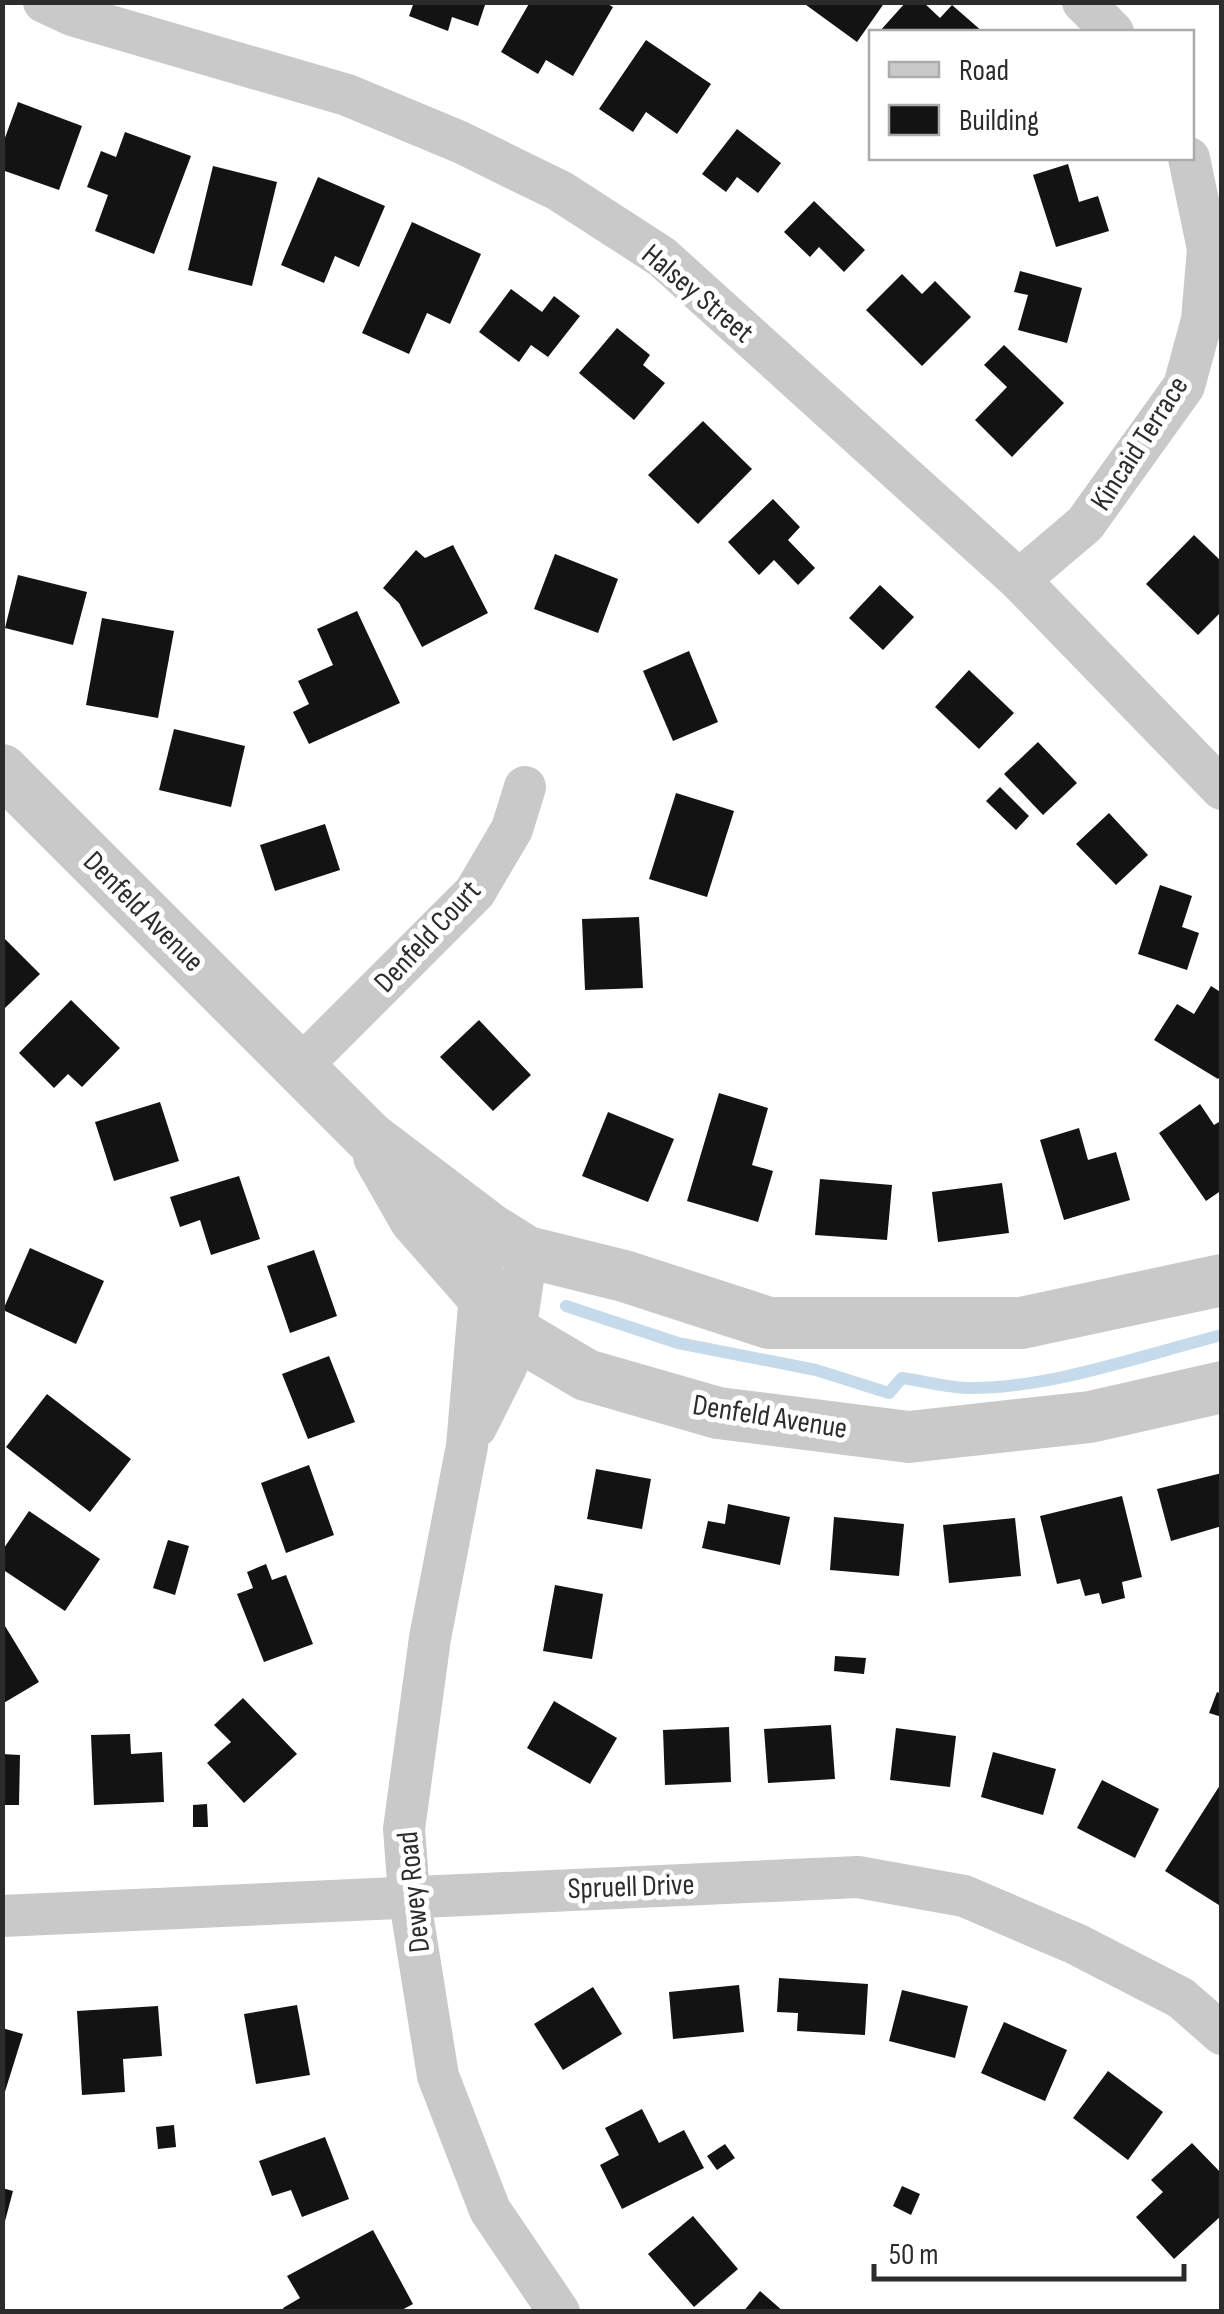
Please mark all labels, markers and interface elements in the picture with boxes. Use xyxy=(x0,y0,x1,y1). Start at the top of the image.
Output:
legend xyxy=(869,30,1194,160)
text: Road xyxy=(959,53,1009,89)
text: Building xyxy=(959,103,1039,139)
street label: Halsey Street xyxy=(634,237,760,351)
street label: Kincaid Terrace xyxy=(1083,370,1196,517)
street label: Denfeld Avenue xyxy=(75,844,211,980)
street label: Denfeld Court xyxy=(367,873,489,1000)
street label: Denfeld Avenue xyxy=(690,1387,850,1447)
street label: Dewey Road xyxy=(390,1830,438,1954)
street label: Spruell Drive xyxy=(567,1867,695,1907)
scale bar xyxy=(874,2219,1184,2281)
text: 50 m xyxy=(889,2237,938,2273)

